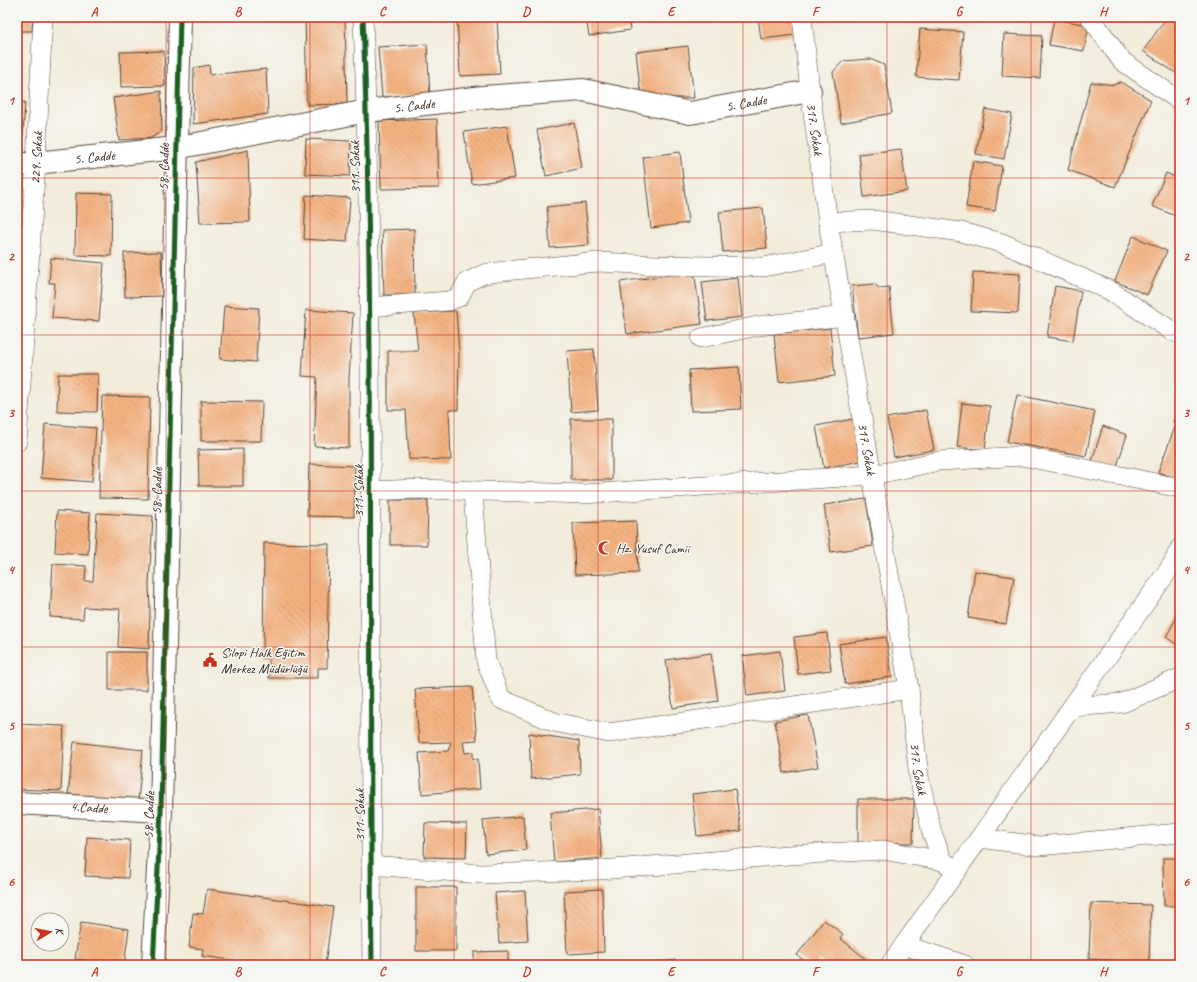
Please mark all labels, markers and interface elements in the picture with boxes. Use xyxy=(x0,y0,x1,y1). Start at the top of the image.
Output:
text: A xyxy=(91,4,99,20)
text: B xyxy=(235,4,243,20)
text: C xyxy=(379,4,387,20)
text: D xyxy=(522,4,531,20)
text: E xyxy=(668,4,677,20)
text: F xyxy=(812,4,821,20)
text: G xyxy=(956,4,964,20)
text: H xyxy=(1099,4,1109,20)
street label: 5. Cadde xyxy=(724,90,769,115)
text: 1 xyxy=(8,93,16,109)
text: 1 xyxy=(1183,93,1191,109)
street label: 5. Cadde xyxy=(393,94,437,116)
street label: 317. Sokak xyxy=(803,102,827,157)
street label: 229. Sokak xyxy=(26,130,46,184)
street label: 311. Sokak xyxy=(346,140,364,193)
street label: 58. Cadde xyxy=(155,142,173,191)
street label: 5. Cadde xyxy=(73,146,117,167)
text: 2 xyxy=(8,249,15,265)
text: 2 xyxy=(1183,249,1190,265)
text: 3 xyxy=(8,405,15,421)
text: 3 xyxy=(1183,405,1190,421)
street label: 317. Sokak xyxy=(854,422,880,477)
street label: 311. Sokak xyxy=(350,464,367,517)
street label: 58. Cadde xyxy=(148,466,166,515)
mosque icon: Hz. Yusuf Camii xyxy=(597,540,613,556)
place label: Hz. Yusuf Camii xyxy=(616,540,691,557)
text: 4 xyxy=(8,562,16,578)
text: 4 xyxy=(1183,562,1191,578)
place label: Silopi Halk Eğitim Merkez Müdürlüğü xyxy=(221,644,309,677)
public building icon: Silopi Halk Eğitim Merkez Müdürlüğü xyxy=(202,652,218,668)
text: 5 xyxy=(8,718,15,734)
text: 5 xyxy=(1183,718,1190,734)
street label: 317. Sokak xyxy=(907,742,932,797)
street label: 311. Sokak xyxy=(351,788,368,841)
street label: 58. Cadde xyxy=(140,790,158,839)
street label: 4.Cadde xyxy=(70,797,109,817)
text: 6 xyxy=(8,874,15,890)
text: 6 xyxy=(1183,874,1190,890)
north arrow xyxy=(30,912,70,952)
text: K xyxy=(52,926,68,937)
text: A xyxy=(91,964,99,980)
text: B xyxy=(235,964,243,980)
text: C xyxy=(379,964,387,980)
text: D xyxy=(522,964,531,980)
text: E xyxy=(668,964,677,980)
text: F xyxy=(812,964,821,980)
text: G xyxy=(956,964,964,980)
text: H xyxy=(1099,964,1109,980)

